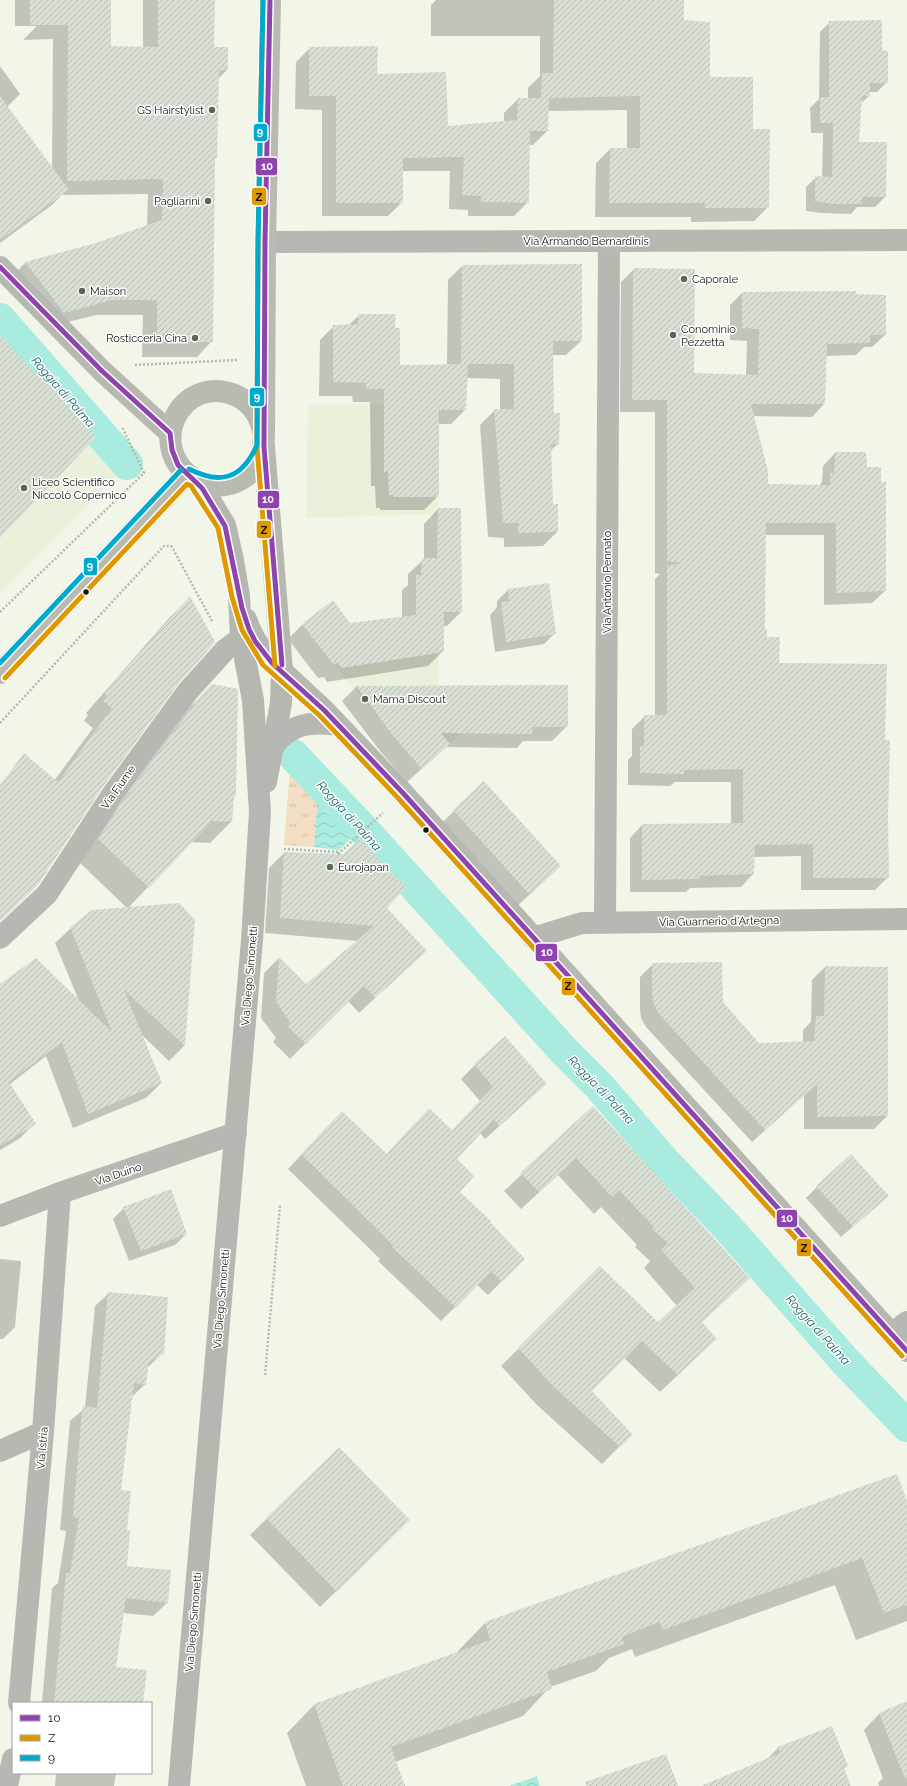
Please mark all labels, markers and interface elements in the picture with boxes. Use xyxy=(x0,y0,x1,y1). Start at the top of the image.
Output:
place label: GS Hairstylist xyxy=(137,104,204,117)
marker: GS Hairstylist xyxy=(207,105,217,115)
line badge: 9 xyxy=(253,123,268,142)
text: 9 xyxy=(257,126,264,139)
line badge: 10 xyxy=(255,157,278,176)
text: 10 xyxy=(261,160,273,173)
line badge: Z xyxy=(251,187,267,206)
text: Z xyxy=(256,191,263,204)
place label: Pagliarini xyxy=(154,195,200,208)
marker: Pagliarini xyxy=(203,196,213,206)
street label: Via Armando Bernardinis xyxy=(523,235,649,248)
place label: Caporale xyxy=(692,273,739,286)
marker: Caporale xyxy=(679,274,689,284)
place label: Maison xyxy=(90,285,126,298)
marker: Maison xyxy=(77,286,87,296)
place label: Conominio Pezzetta xyxy=(681,323,736,349)
marker: Conominio Pezzetta xyxy=(668,330,678,340)
place label: Rosticceria Cina xyxy=(106,332,187,345)
marker: Rosticceria Cina xyxy=(190,333,200,343)
water label: Roggia di Palma xyxy=(28,354,98,430)
line badge: 9 xyxy=(249,387,265,407)
text: 9 xyxy=(254,391,261,404)
place label: Liceo Scientifico Niccolò Copernico xyxy=(32,476,127,502)
marker: Liceo Scientifico Niccolò Copernico xyxy=(19,483,29,493)
line badge: 10 xyxy=(257,490,280,509)
text: 10 xyxy=(262,493,274,506)
line badge: Z xyxy=(256,520,272,539)
text: Z xyxy=(261,524,268,537)
street label: Via Antonio Pennato xyxy=(601,530,614,633)
line badge: 9 xyxy=(83,557,98,576)
text: 9 xyxy=(87,560,94,573)
unlabelled marker xyxy=(81,587,91,597)
place label: Mama Discout xyxy=(373,693,446,706)
marker: Mama Discout xyxy=(360,694,370,704)
street label: Via Fiume xyxy=(99,762,139,812)
water label: Roggia di Palma xyxy=(314,778,384,854)
unlabelled marker xyxy=(421,825,431,835)
place label: Eurojapan xyxy=(338,861,389,874)
marker: Eurojapan xyxy=(325,862,335,872)
street label: Via Guarnerio d'Artegna xyxy=(659,914,779,929)
street label: Via Diego Simonetti xyxy=(239,926,260,1026)
line badge: 10 xyxy=(535,943,558,962)
text: 10 xyxy=(541,946,553,959)
line badge: Z xyxy=(561,977,576,996)
text: Z xyxy=(565,980,572,993)
water label: Roggia di Palma xyxy=(565,1053,637,1127)
street label: Via Duino xyxy=(93,1160,144,1189)
line badge: 10 xyxy=(776,1209,798,1228)
text: 10 xyxy=(781,1212,793,1225)
line badge: Z xyxy=(796,1238,812,1257)
text: Z xyxy=(801,1242,808,1255)
street label: Via Diego Simonetti xyxy=(211,1249,232,1349)
water label: Roggia di Palma xyxy=(783,1292,853,1368)
street label: Via Istria xyxy=(34,1426,51,1470)
street label: Via Diego Simonetti xyxy=(183,1572,204,1672)
legend xyxy=(12,1702,152,1774)
text: 10 xyxy=(48,1711,60,1725)
text: Z xyxy=(48,1731,56,1745)
text: 9 xyxy=(48,1751,55,1765)

